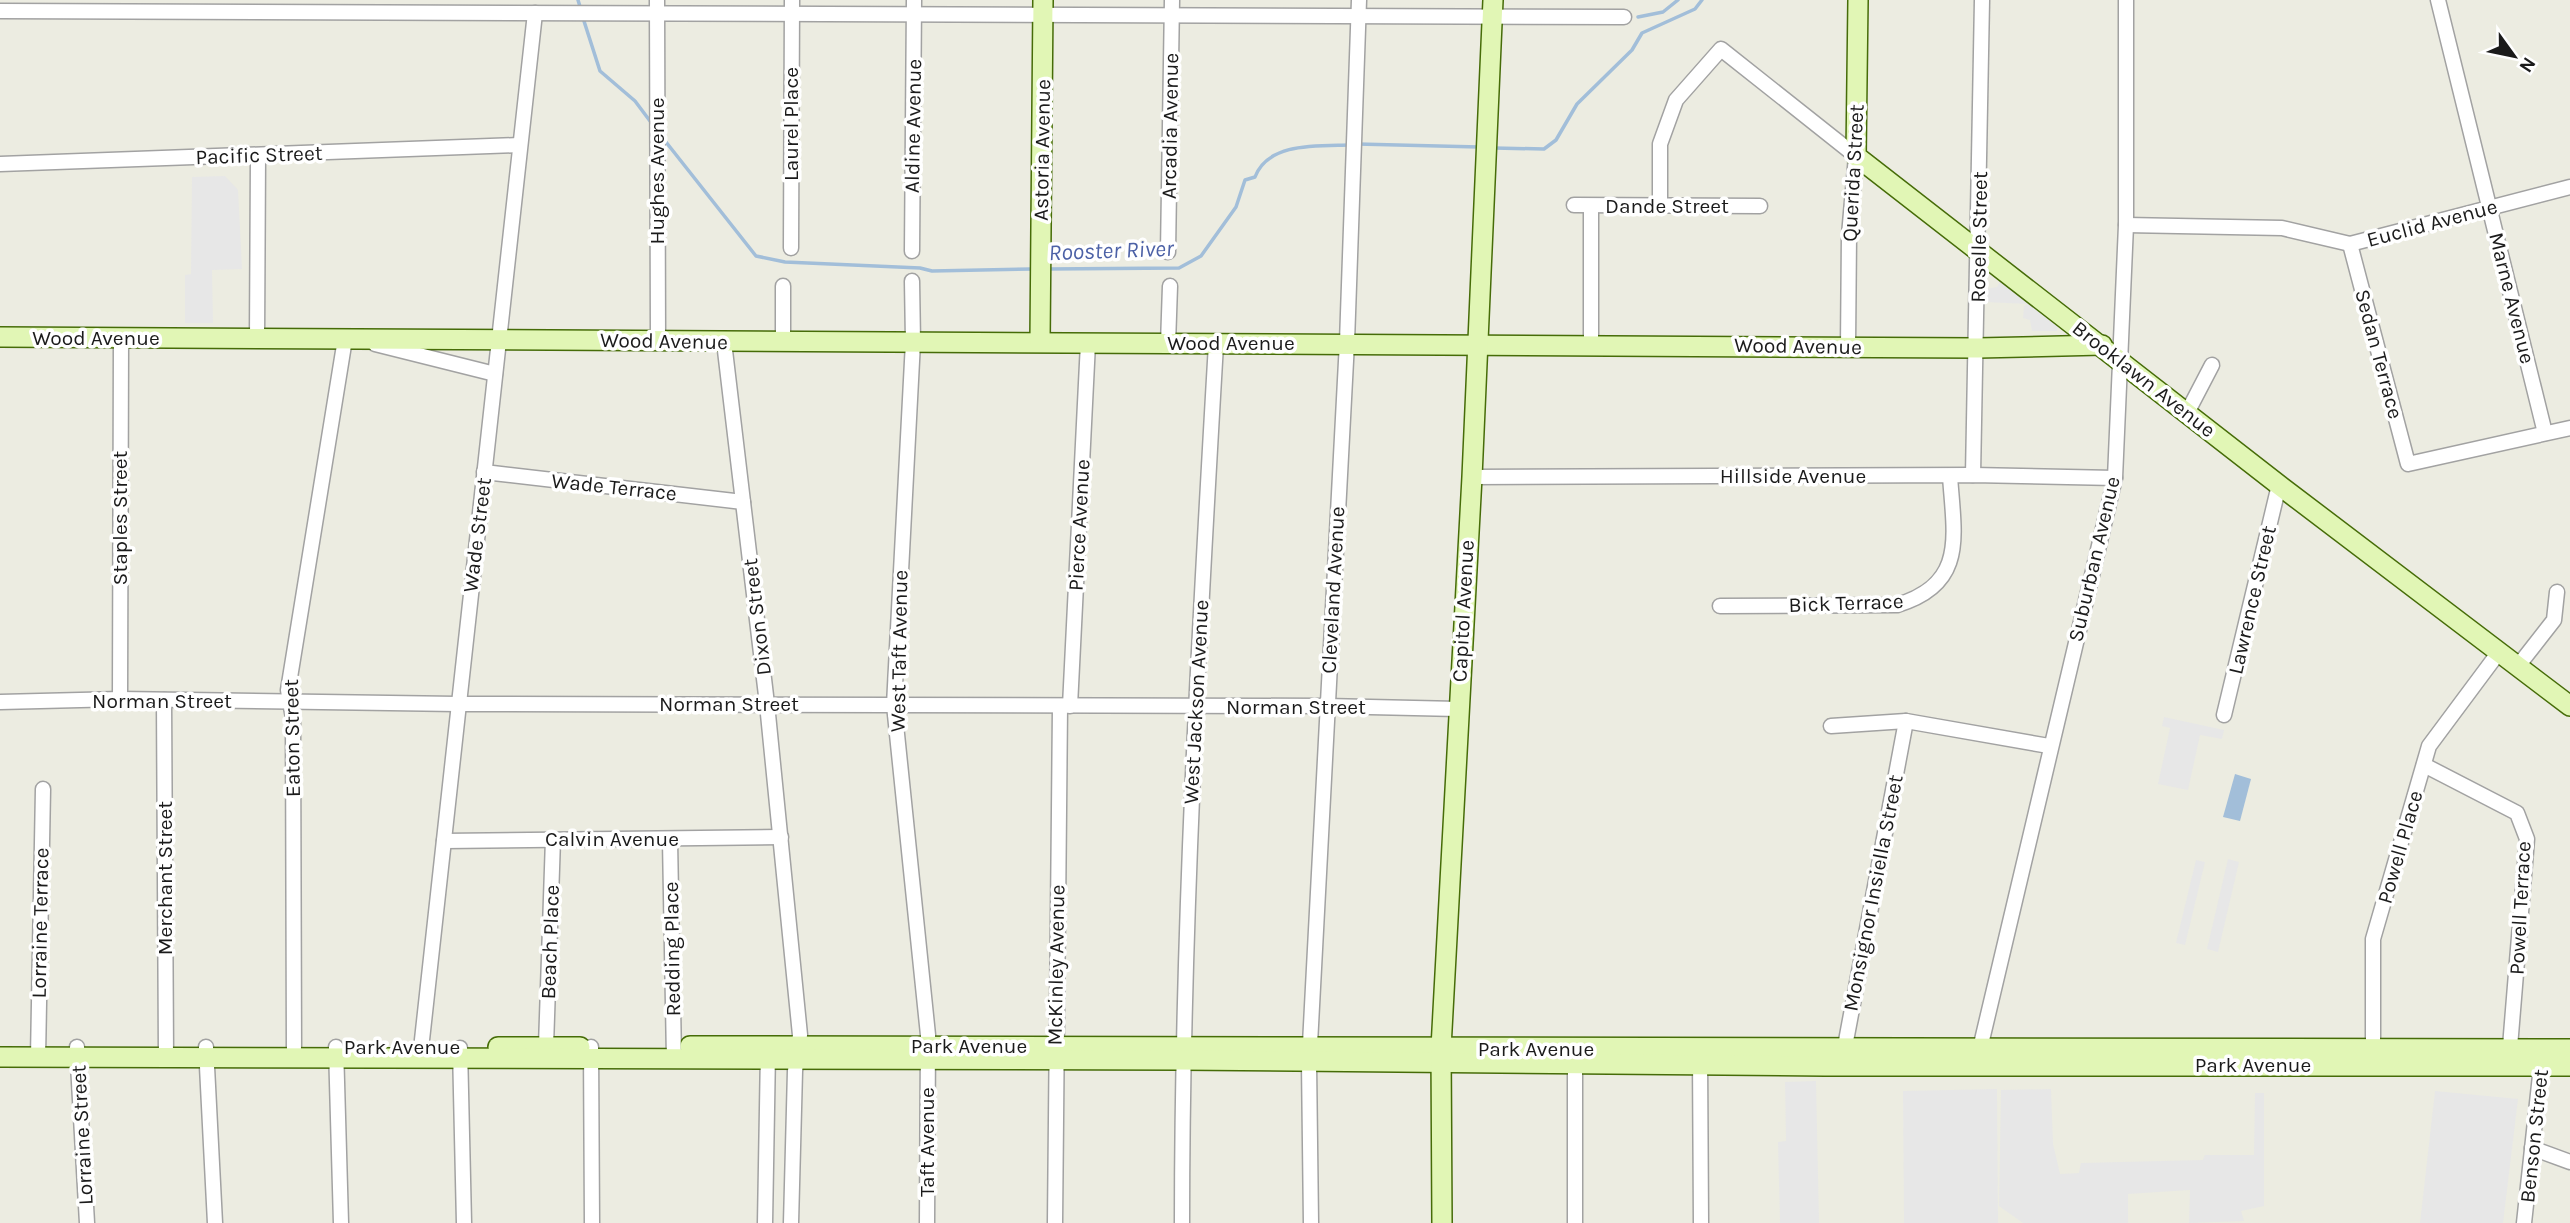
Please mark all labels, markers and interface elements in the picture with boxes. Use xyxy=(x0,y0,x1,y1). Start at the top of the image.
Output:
north arrow xyxy=(2479,21,2549,91)
street label: Arcadia Avenue xyxy=(1157,53,1183,199)
text: N xyxy=(2514,53,2540,76)
street label: Aldine Avenue xyxy=(900,59,926,193)
street label: Laurel Place xyxy=(779,67,803,181)
street label: Astoria Avenue xyxy=(1029,79,1055,221)
street label: Hughes Avenue xyxy=(645,97,669,245)
street label: Querida Street xyxy=(1837,104,1869,242)
street label: Pacific Street xyxy=(195,141,323,169)
street label: Roselle Street xyxy=(1966,171,1992,303)
street label: Dande Street xyxy=(1605,194,1729,218)
street label: Euclid Avenue xyxy=(2364,194,2500,252)
street label: Marne Avenue xyxy=(2484,230,2540,366)
water label: Rooster River xyxy=(1048,235,1175,266)
street label: Sedan Terrace xyxy=(2350,287,2408,421)
street label: Brooklawn Avenue xyxy=(2068,316,2220,442)
street label: Wood Avenue xyxy=(32,326,160,350)
street label: Wood Avenue xyxy=(600,328,728,354)
street label: Wood Avenue xyxy=(1167,331,1295,355)
street label: Wood Avenue xyxy=(1734,333,1862,359)
street label: Staples Street xyxy=(108,451,132,585)
street label: Pierce Avenue xyxy=(1064,458,1094,592)
street label: Hillside Avenue xyxy=(1720,464,1866,488)
street label: Wade Terrace xyxy=(550,468,678,506)
street label: Suburban Avenue xyxy=(2063,474,2125,644)
street label: Wade Street xyxy=(458,476,496,594)
street label: Cleveland Avenue xyxy=(1317,506,1349,674)
street label: Lawrence Street xyxy=(2223,523,2281,677)
street label: Capitol Avenue xyxy=(1447,539,1479,683)
street label: Dixon Street xyxy=(738,557,776,677)
street label: West Taft Avenue xyxy=(886,570,912,732)
street label: Bick Terrace xyxy=(1788,589,1904,617)
street label: West Jackson Avenue xyxy=(1179,599,1213,805)
street label: Eaton Street xyxy=(279,679,305,797)
street label: Norman Street xyxy=(92,689,232,713)
street label: Norman Street xyxy=(659,692,799,716)
street label: Norman Street xyxy=(1226,695,1366,719)
street label: Monsignor Insiella Street xyxy=(1838,773,1908,1013)
street label: Powell Place xyxy=(2372,788,2428,906)
street label: Merchant Street xyxy=(153,801,177,955)
street label: Calvin Avenue xyxy=(545,827,679,851)
street label: Powell Terrace xyxy=(2505,840,2535,976)
street label: Lorraine Terrace xyxy=(27,847,53,999)
street label: Redding Place xyxy=(659,881,685,1017)
street label: Beach Place xyxy=(536,884,564,1000)
street label: McKinley Avenue xyxy=(1043,884,1069,1046)
street label: Park Avenue xyxy=(911,1034,1027,1058)
street label: Park Avenue xyxy=(344,1035,460,1059)
street label: Park Avenue xyxy=(1478,1037,1594,1061)
street label: Park Avenue xyxy=(2195,1053,2311,1077)
street label: Lorraine Street xyxy=(66,1064,98,1206)
street label: Benson Street xyxy=(2515,1068,2553,1204)
street label: Taft Avenue xyxy=(915,1087,939,1197)

